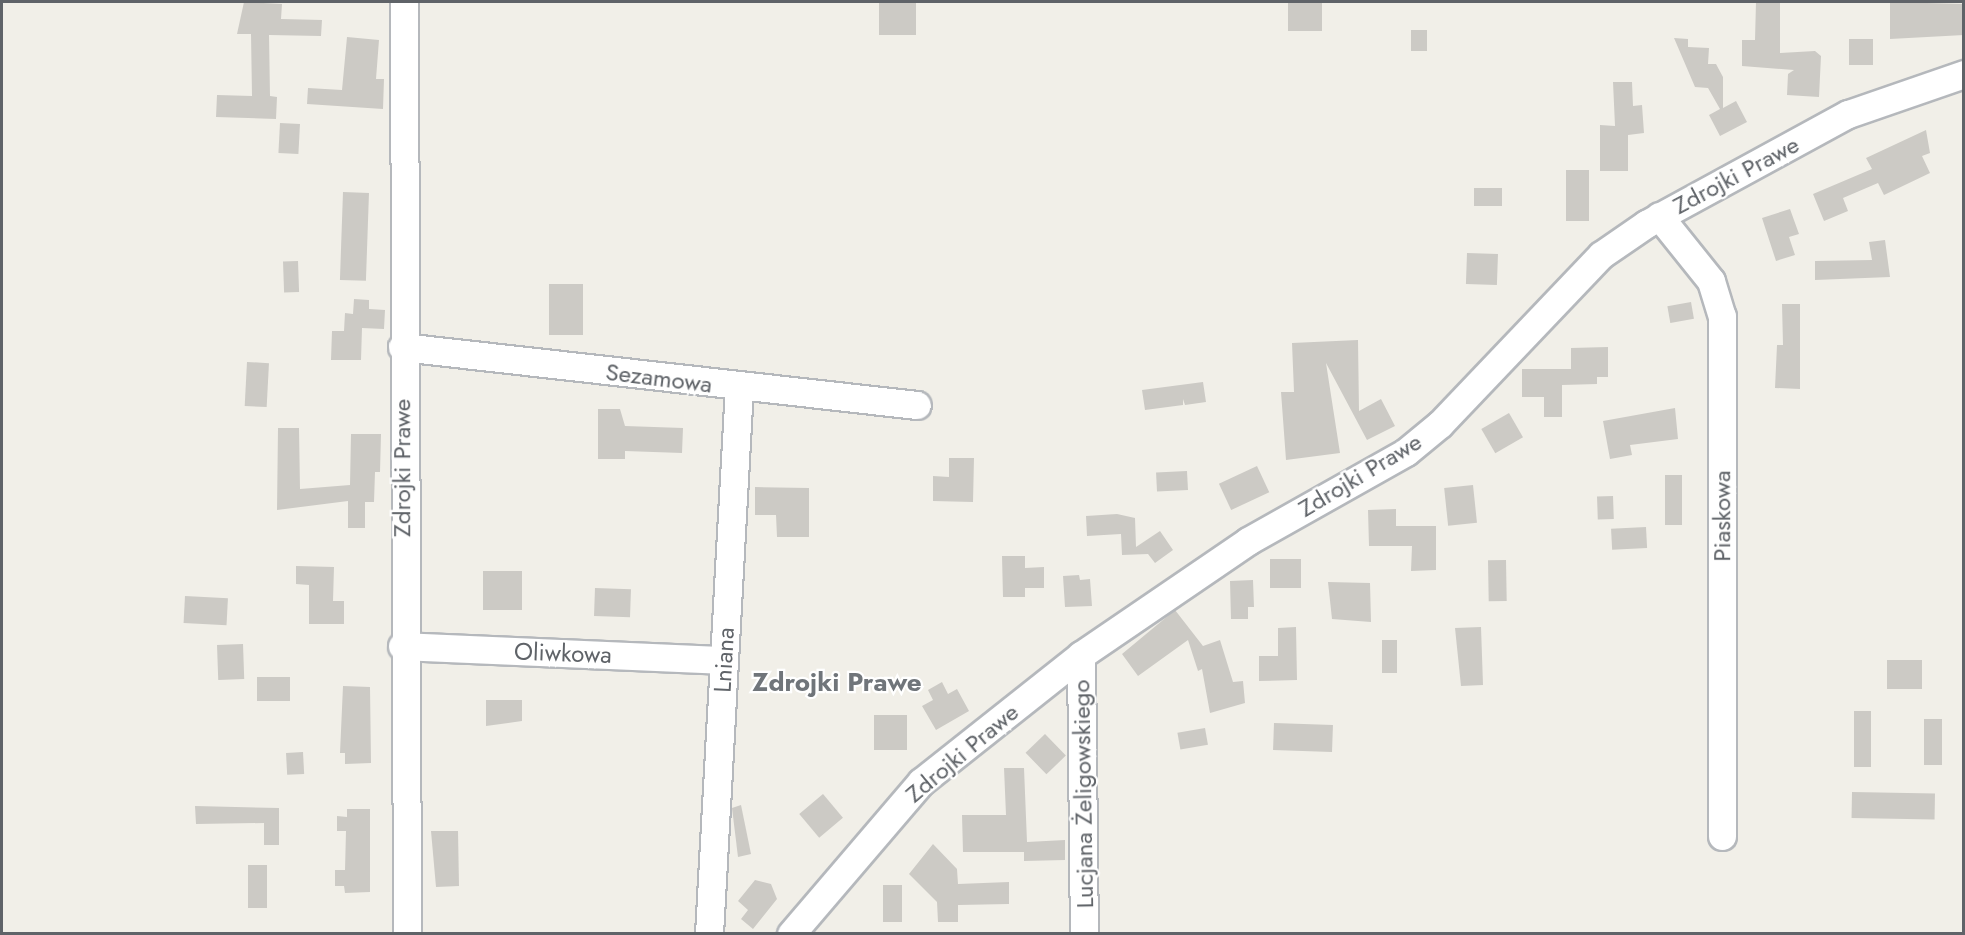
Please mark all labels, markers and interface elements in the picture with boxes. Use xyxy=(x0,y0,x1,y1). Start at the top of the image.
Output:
street label: Zdrojki Prawe xyxy=(1668,130,1804,220)
street label: Sezamowa xyxy=(604,357,714,399)
street label: Zdrojki Prawe xyxy=(388,399,416,537)
street label: Zdrojki Prawe xyxy=(1293,427,1427,523)
street label: Piaskowa xyxy=(1708,470,1736,562)
street label: Lniana xyxy=(708,627,740,693)
street label: Oliwkowa xyxy=(514,637,612,669)
district label: Zdrojki Prawe xyxy=(752,667,922,699)
street label: Lucjana Żeligowskiego xyxy=(1067,679,1099,909)
street label: Zdrojki Prawe xyxy=(900,697,1024,809)

